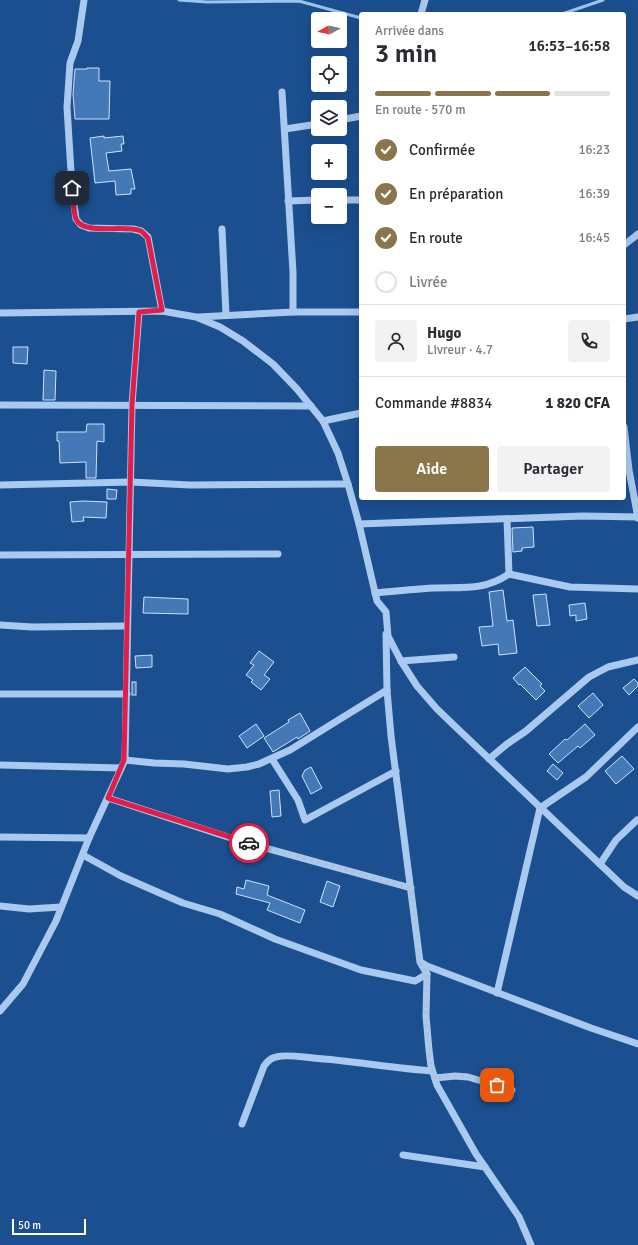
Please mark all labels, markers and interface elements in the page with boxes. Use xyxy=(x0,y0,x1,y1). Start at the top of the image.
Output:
north arrow xyxy=(311,12,347,48)
map controls xyxy=(311,12,347,224)
text: Arrivée dans xyxy=(375,23,444,39)
text: 16:53–16:58 xyxy=(529,37,610,55)
text: 3 min xyxy=(375,38,437,70)
button: locate xyxy=(311,56,347,92)
button: layers xyxy=(311,100,347,136)
text: En route · 570 m xyxy=(375,102,466,118)
icon: check xyxy=(375,139,397,161)
text: Confirmée xyxy=(409,141,475,159)
text: 16:23 xyxy=(578,142,610,158)
button: + xyxy=(311,144,347,180)
pin xyxy=(55,171,89,205)
icon: home xyxy=(61,177,83,199)
icon: check xyxy=(375,183,397,205)
text: En préparation xyxy=(409,185,504,203)
text: 16:39 xyxy=(578,186,610,202)
button: − xyxy=(311,188,347,224)
icon: check xyxy=(375,227,397,249)
text: En route xyxy=(409,229,463,247)
text: 16:45 xyxy=(578,230,610,246)
text: Livrée xyxy=(409,273,448,291)
button: person xyxy=(375,320,417,362)
button: phone xyxy=(568,320,610,362)
text: Hugo xyxy=(427,324,461,342)
text: Livreur · 4.7 xyxy=(427,342,493,358)
text: Commande #8834 xyxy=(375,394,492,412)
text: 1 820 CFA xyxy=(545,394,610,412)
button: Aide xyxy=(375,446,489,492)
button: Partager xyxy=(497,446,610,492)
courier xyxy=(229,823,269,863)
icon: car xyxy=(238,832,260,854)
pin xyxy=(480,1068,514,1102)
icon: bag xyxy=(486,1074,508,1096)
scale bar xyxy=(12,1217,86,1236)
text: 50 m xyxy=(18,1219,41,1232)

